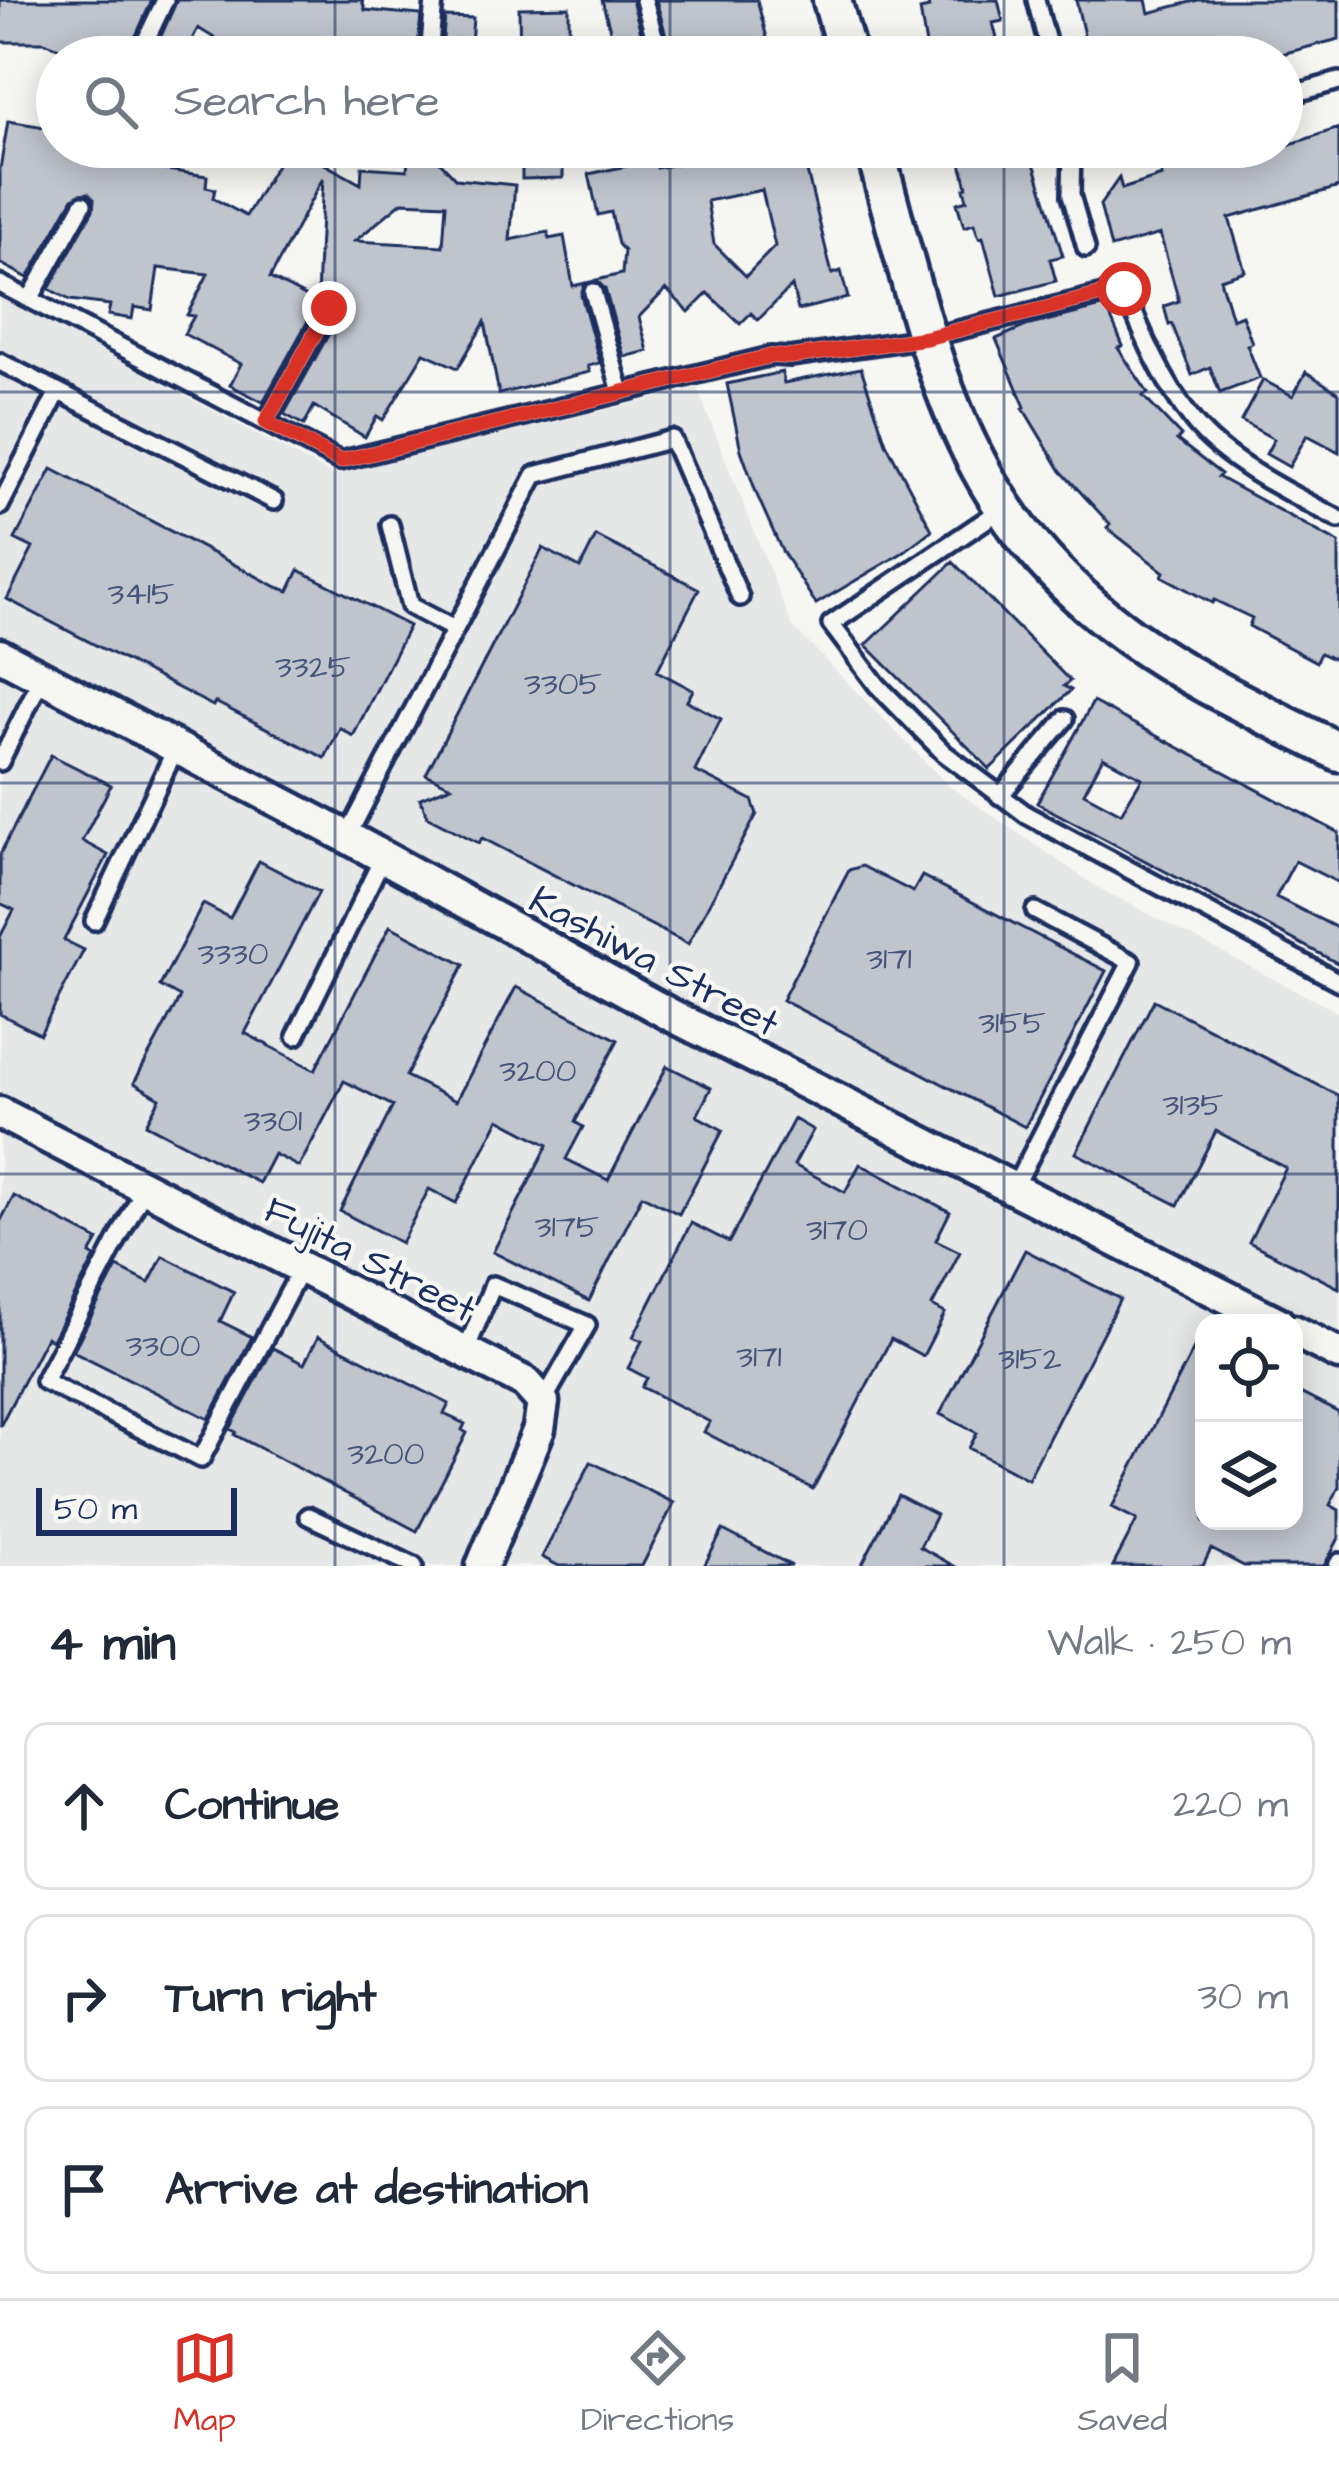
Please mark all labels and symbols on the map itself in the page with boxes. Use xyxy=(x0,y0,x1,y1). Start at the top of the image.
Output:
route start xyxy=(1097,262,1151,316)
route end xyxy=(302,281,356,335)
house number: 3415 xyxy=(108,571,174,617)
house number: 3325 xyxy=(275,644,351,690)
house number: 3305 xyxy=(524,661,602,707)
street label: Kashiwa Street xyxy=(519,874,788,1051)
house number: 3330 xyxy=(197,931,269,977)
house number: 3171 xyxy=(866,936,912,982)
house number: 3155 xyxy=(978,1000,1046,1046)
house number: 3200 xyxy=(499,1048,577,1094)
house number: 3135 xyxy=(1162,1082,1224,1128)
house number: 3301 xyxy=(244,1098,302,1144)
street label: Fujita Street xyxy=(254,1184,485,1337)
house number: 3175 xyxy=(535,1204,599,1250)
house number: 3170 xyxy=(806,1207,868,1253)
house number: 3300 xyxy=(125,1323,201,1369)
house number: 3171 xyxy=(736,1334,782,1380)
house number: 3152 xyxy=(998,1336,1062,1382)
house number: 3200 xyxy=(347,1431,425,1477)
scale bar xyxy=(36,1482,237,1535)

